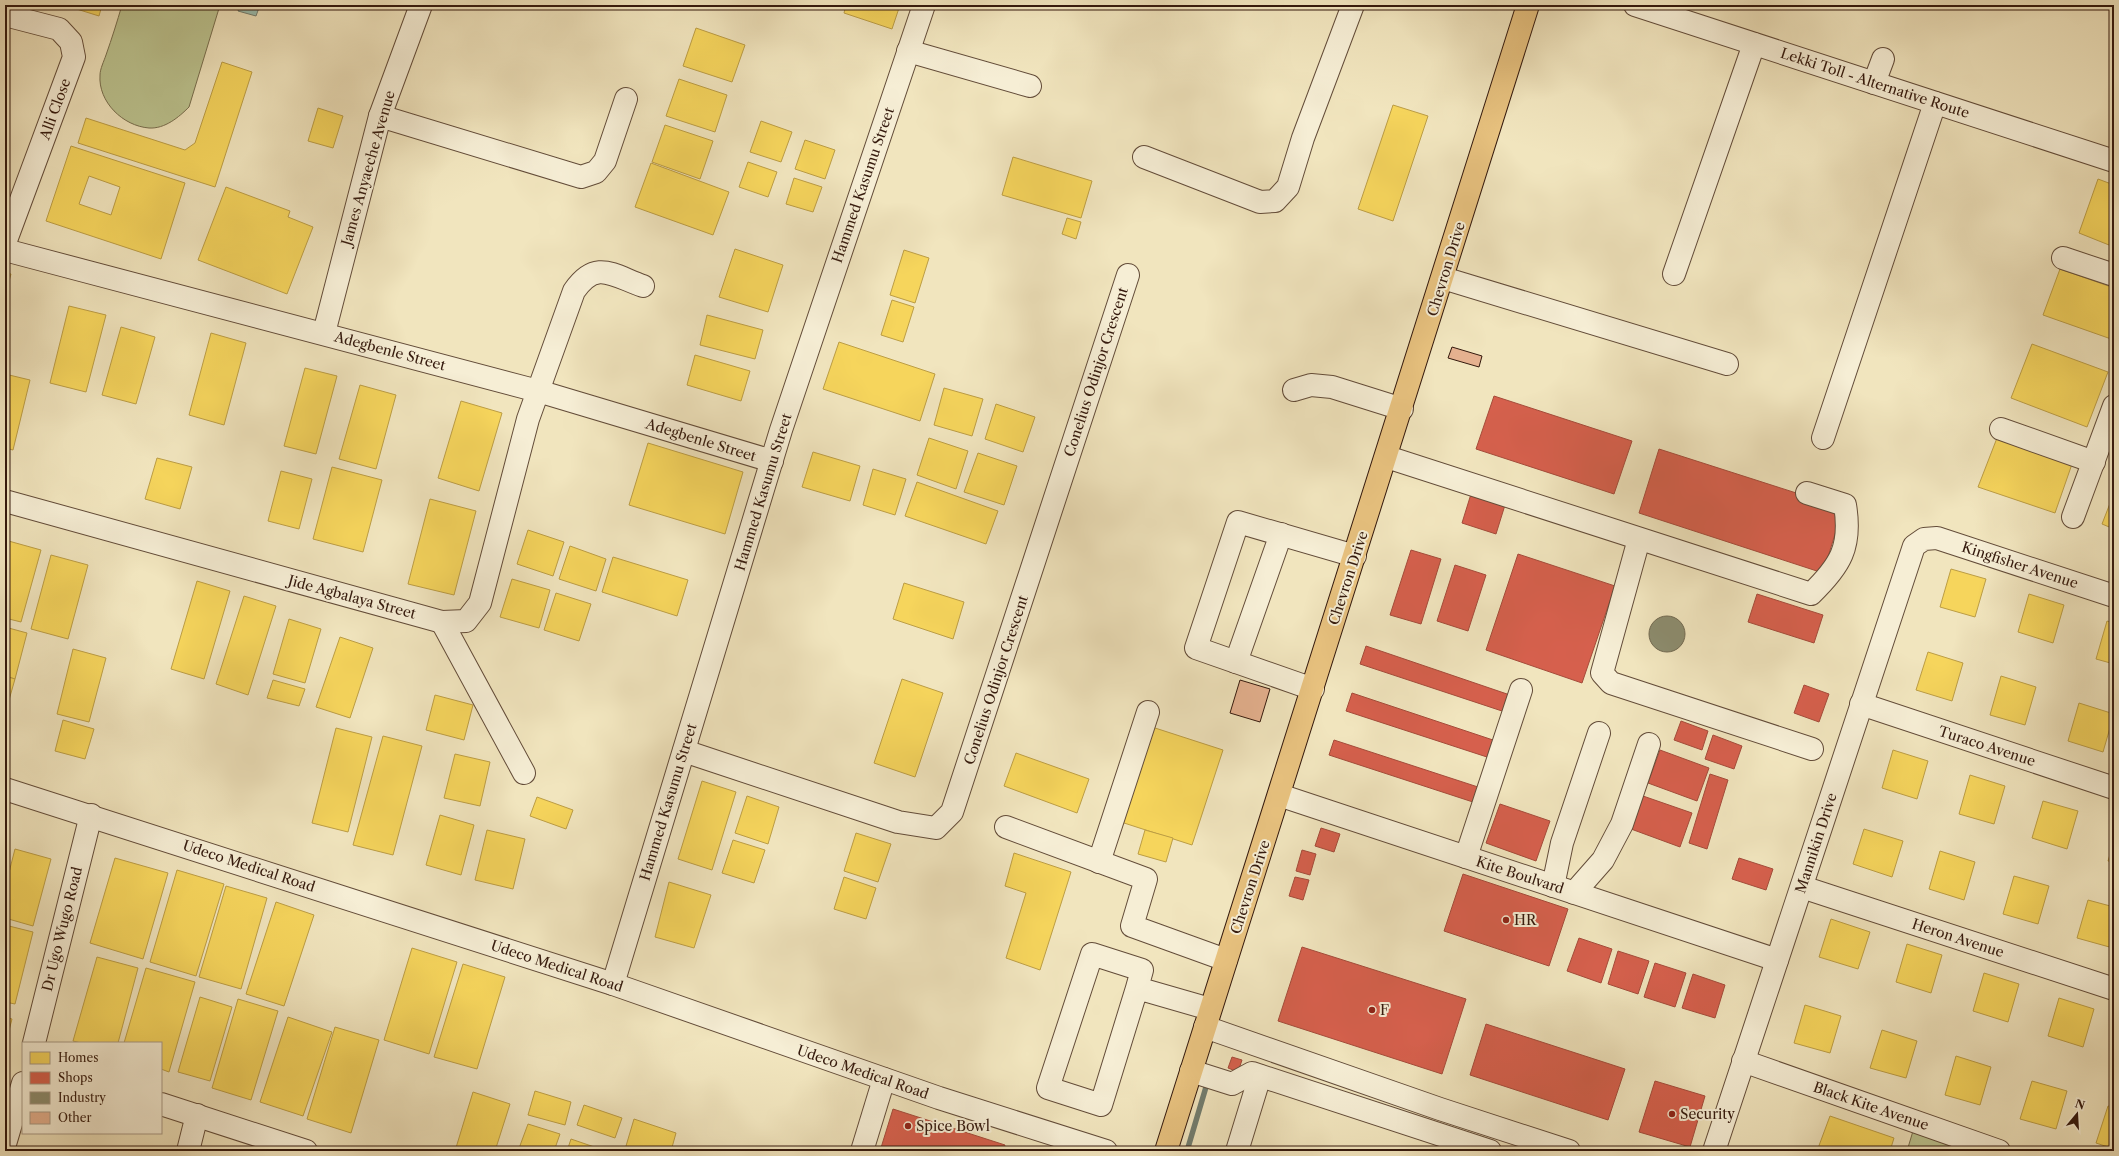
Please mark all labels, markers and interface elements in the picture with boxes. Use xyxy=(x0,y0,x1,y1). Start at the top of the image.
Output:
street label: Lekki Toll - Alternative Route xyxy=(1778,44,1972,122)
street label: Alli Close xyxy=(35,76,74,143)
street label: James Anyaeche Avenue xyxy=(337,88,399,250)
street label: Hammed Kasumu Street xyxy=(828,105,898,265)
street label: Chevron Drive xyxy=(1423,219,1469,318)
street label: Conelius Odinjor Crescent xyxy=(1060,285,1132,459)
street label: Adegbenle Street xyxy=(331,327,448,375)
street label: Hammed Kasumu Street xyxy=(730,411,796,573)
street label: Adegbenle Street xyxy=(643,414,758,465)
street label: Chevron Drive xyxy=(1324,529,1372,627)
street label: Kingfisher Avenue xyxy=(1959,538,2081,592)
street label: Jide Agbalaya Street xyxy=(284,571,418,623)
street label: Conelius Odinjor Crescent xyxy=(960,593,1032,767)
street label: Hammed Kasumu Street xyxy=(635,721,701,883)
street label: Turaco Avenue xyxy=(1936,722,2038,770)
street label: Mannikin Drive xyxy=(1791,790,1841,895)
street label: Udeco Medical Road xyxy=(181,836,318,896)
street label: Chevron Drive xyxy=(1226,838,1274,936)
street label: Kite Boulvard xyxy=(1474,852,1567,898)
street label: Dr Ugo Wugo Road xyxy=(38,864,86,993)
place label: HR xyxy=(1514,911,1537,929)
marker: HR xyxy=(1501,915,1511,925)
street label: Heron Avenue xyxy=(1910,915,2006,961)
street label: Udeco Medical Road xyxy=(489,936,626,996)
place label: F xyxy=(1380,1001,1389,1019)
marker: F xyxy=(1367,1005,1377,1015)
street label: Udeco Medical Road xyxy=(795,1041,932,1103)
legend xyxy=(22,1042,162,1134)
text: Homes xyxy=(58,1050,98,1065)
text: Shops xyxy=(58,1070,93,1085)
street label: Black Kite Avenue xyxy=(1811,1078,1931,1134)
text: Industry xyxy=(58,1090,106,1105)
north arrow xyxy=(2057,1094,2097,1134)
text: N xyxy=(2073,1096,2087,1113)
place label: Security xyxy=(1680,1105,1735,1123)
marker: Security xyxy=(1667,1109,1677,1119)
text: Other xyxy=(58,1110,92,1125)
place label: Spice Bowl xyxy=(916,1117,990,1135)
marker: Spice Bowl xyxy=(903,1121,913,1131)

